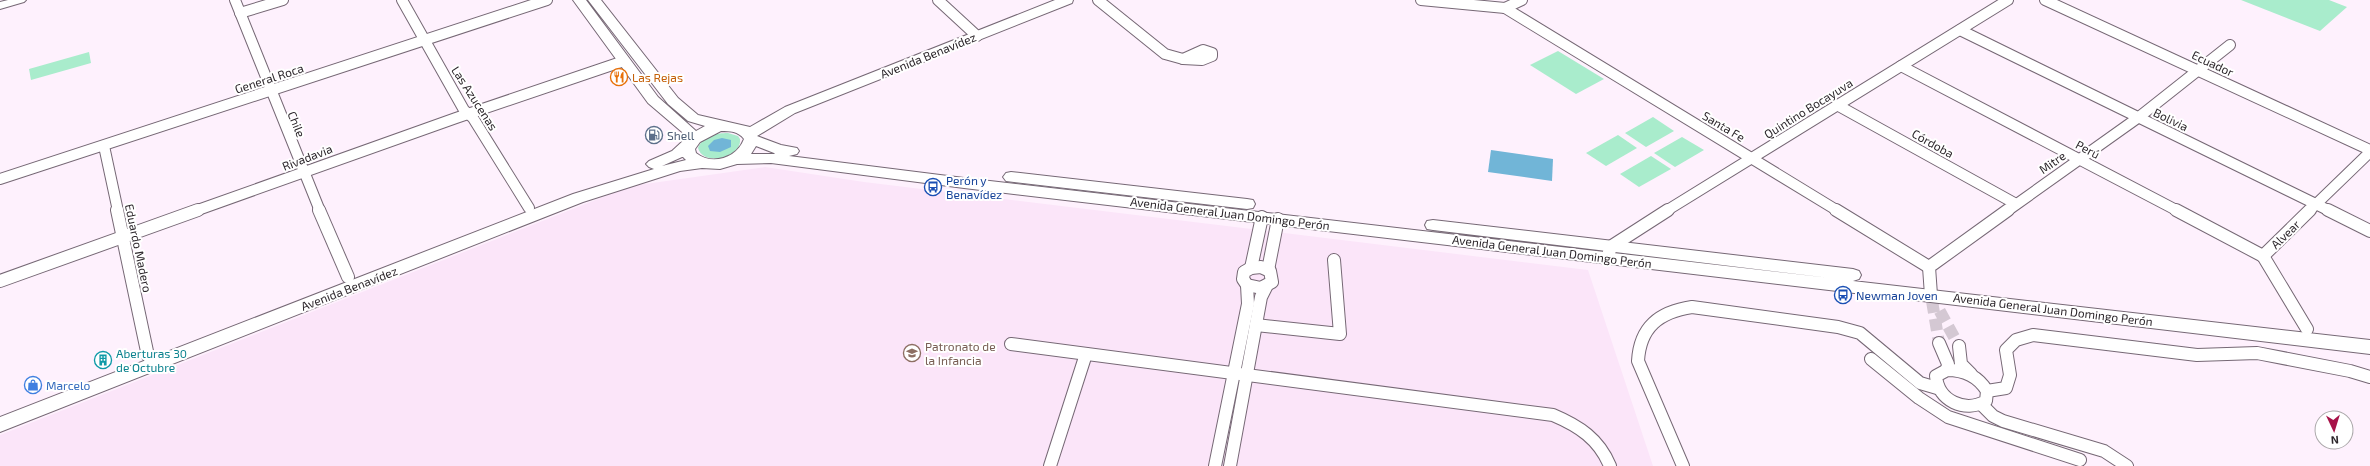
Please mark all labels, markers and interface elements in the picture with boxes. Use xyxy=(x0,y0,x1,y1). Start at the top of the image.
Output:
street label: Avenida Benavídez xyxy=(878,29,978,81)
street label: Ecuador xyxy=(2190,47,2236,79)
street label: General Roca xyxy=(233,60,305,96)
street label: Las Azucenas xyxy=(449,63,501,133)
restaurant icon: Las Rejas xyxy=(609,67,629,87)
place label: Las Rejas xyxy=(632,70,683,85)
street label: Quintino Bocayuva xyxy=(1761,75,1855,142)
street label: Bolivia xyxy=(2151,105,2191,133)
street label: Santa Fe xyxy=(1700,108,1748,144)
street label: Chile xyxy=(285,109,309,139)
fuel station icon: Shell xyxy=(644,125,664,145)
street label: Córdoba xyxy=(1910,126,1956,160)
place label: Shell xyxy=(667,128,695,142)
street label: Perú xyxy=(2074,137,2102,161)
street label: Rivadavia xyxy=(280,141,334,173)
street label: Mitre xyxy=(2036,148,2068,176)
place label: Perón y Benavídez xyxy=(946,173,1002,201)
bus stop icon: Perón y Benavídez xyxy=(923,177,943,197)
street label: Avenida General Juan Domingo Perón xyxy=(1129,194,1331,232)
street label: Eduardo Madero xyxy=(123,203,155,294)
street label: Alvear xyxy=(2268,217,2303,251)
street label: Avenida General Juan Domingo Perón xyxy=(1451,232,1653,270)
street label: Avenida Benavídez xyxy=(299,263,399,313)
bus stop icon: Newman Joven xyxy=(1833,285,1853,305)
place label: Newman Joven xyxy=(1856,288,1938,302)
street label: Avenida General Juan Domingo Perón xyxy=(1952,290,2154,328)
place label: Patronato de la Infancia xyxy=(925,339,996,367)
school or university icon: Patronato de la Infancia xyxy=(902,343,922,363)
place label: Aberturas 30 de Octubre xyxy=(116,346,187,374)
building icon: Aberturas 30 de Octubre xyxy=(93,350,113,370)
shop icon: Marcelo xyxy=(23,375,43,395)
place label: Marcelo xyxy=(46,378,91,392)
north arrow xyxy=(2314,410,2354,450)
text: N xyxy=(2330,434,2339,447)

